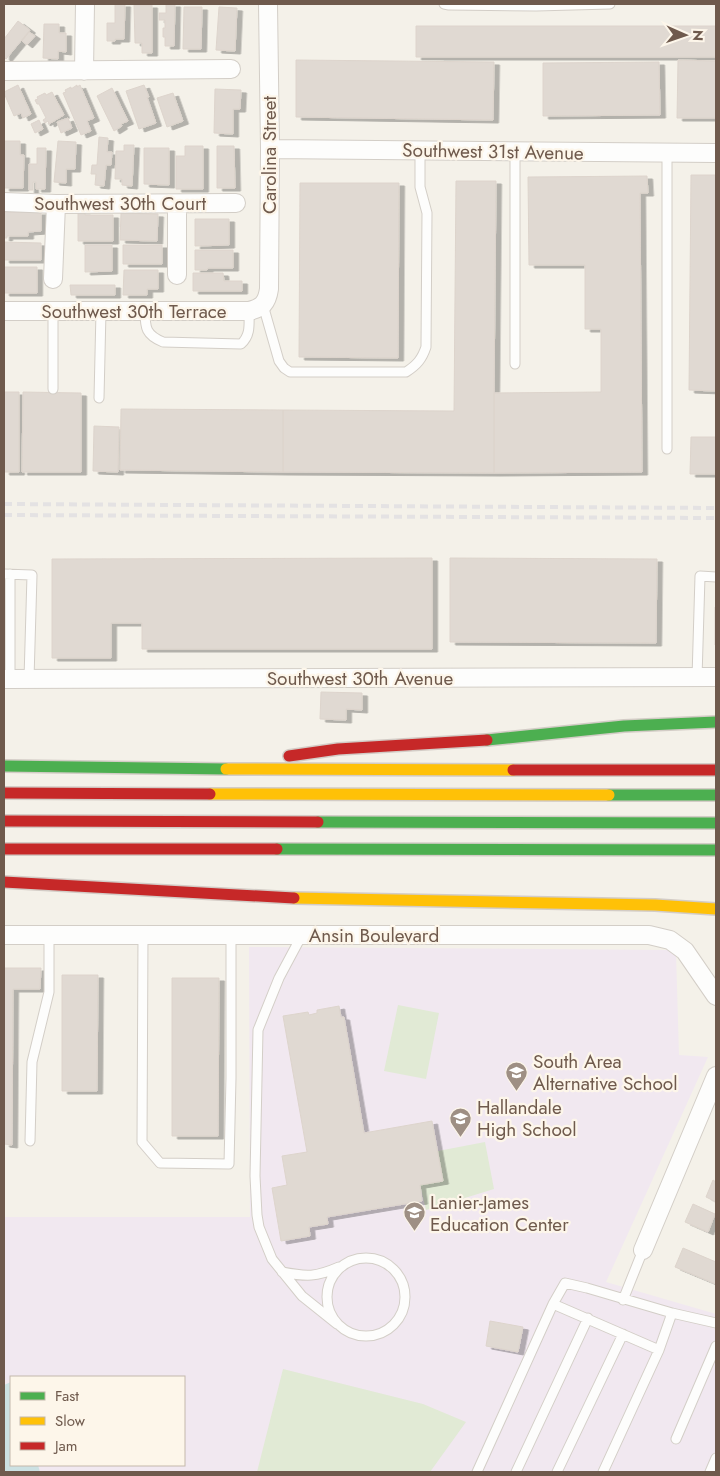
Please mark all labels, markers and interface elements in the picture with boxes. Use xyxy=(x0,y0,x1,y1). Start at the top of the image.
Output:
north arrow xyxy=(660,10,710,60)
text: N xyxy=(688,30,708,41)
street label: Carolina Street xyxy=(256,95,283,214)
street label: Southwest 31st Avenue xyxy=(402,136,584,167)
street label: Southwest 30th Court xyxy=(34,190,206,217)
street label: Southwest 30th Terrace xyxy=(41,298,227,325)
street label: Southwest 30th Avenue xyxy=(267,665,454,692)
street label: Ansin Boulevard xyxy=(309,922,439,949)
place label: South Area Alternative School xyxy=(533,1048,678,1097)
school or university icon: South Area Alternative School xyxy=(505,1060,529,1091)
place label: Hallandale High School xyxy=(477,1094,577,1143)
school or university icon: Hallandale High School xyxy=(449,1106,473,1137)
place label: Lanier-James Education Center xyxy=(430,1189,569,1238)
school or university icon: Lanier-James Education Center xyxy=(402,1201,426,1232)
legend xyxy=(10,1376,185,1466)
text: Fast xyxy=(55,1385,79,1407)
text: Slow xyxy=(55,1410,86,1432)
text: Jam xyxy=(53,1435,78,1457)

